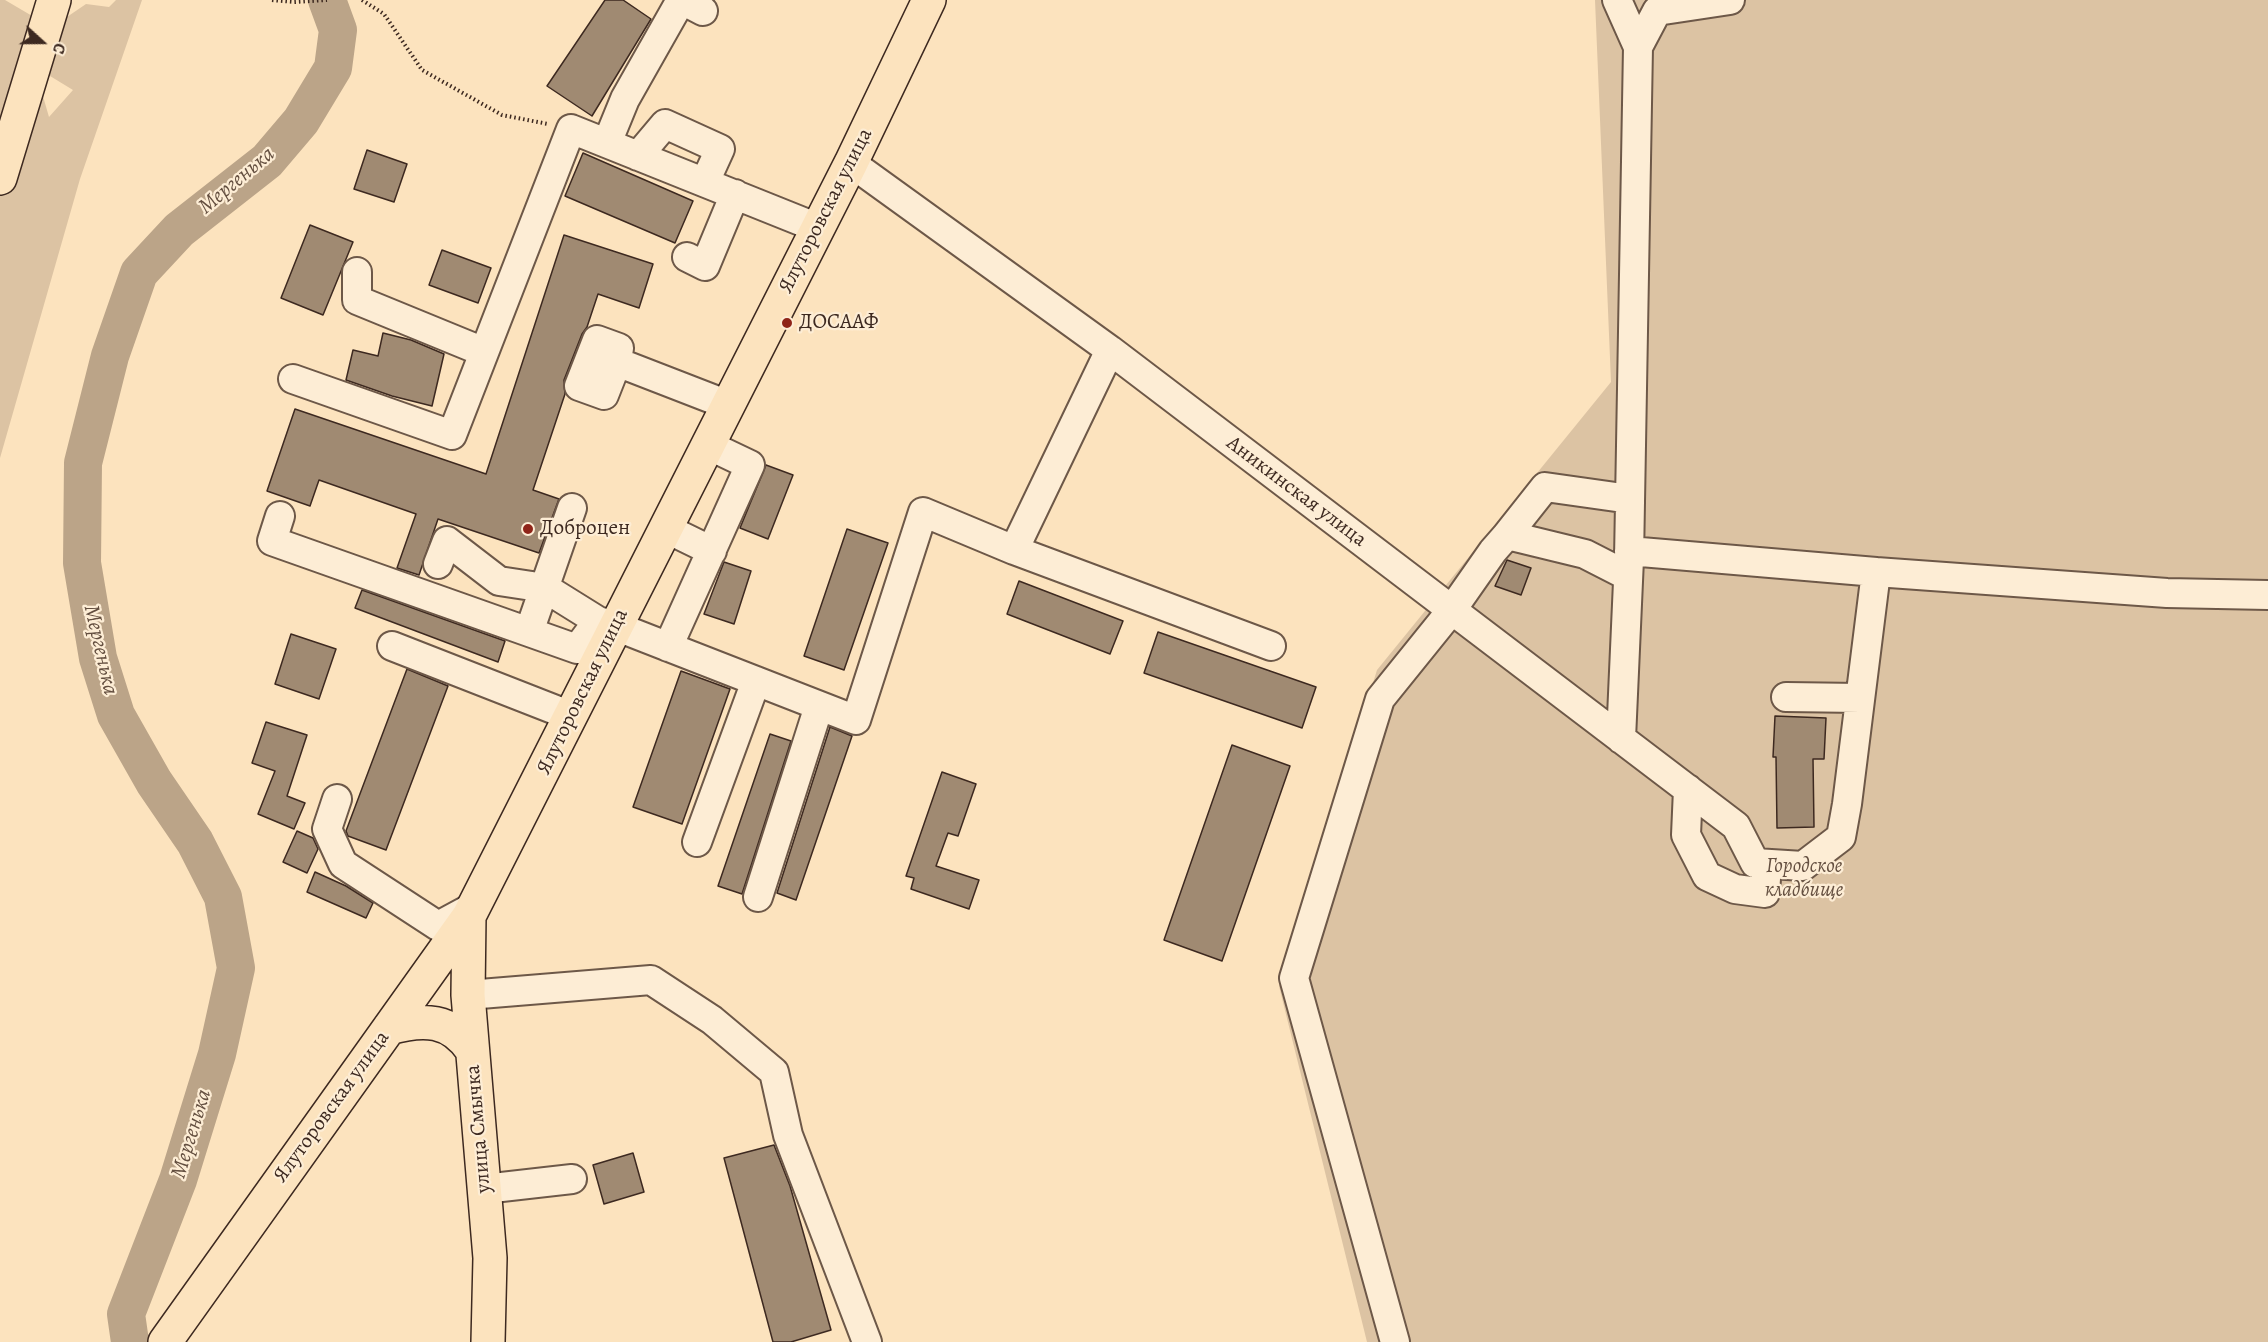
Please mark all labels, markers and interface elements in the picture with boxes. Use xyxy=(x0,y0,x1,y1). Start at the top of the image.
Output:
north arrow xyxy=(12,12,72,72)
text: С xyxy=(47,40,71,57)
street label: Ялуторовская улица xyxy=(774,124,878,298)
water label: Мергенька xyxy=(193,141,281,221)
place label: ДОСААФ xyxy=(799,310,879,336)
marker: ДОСААФ xyxy=(780,316,794,330)
street label: Аникинская улица xyxy=(1221,431,1371,553)
place label: Доброцен xyxy=(540,516,630,542)
marker: Доброцен xyxy=(521,522,535,536)
water label: Мергенька xyxy=(77,602,123,698)
street label: Ялуторовская улица xyxy=(532,605,634,779)
park label: Городское кладбище xyxy=(1765,854,1843,904)
street label: Ялуторовская улица xyxy=(268,1026,396,1188)
street label: улица Смычка xyxy=(461,1064,497,1194)
water label: Мергенька xyxy=(166,1086,218,1182)

